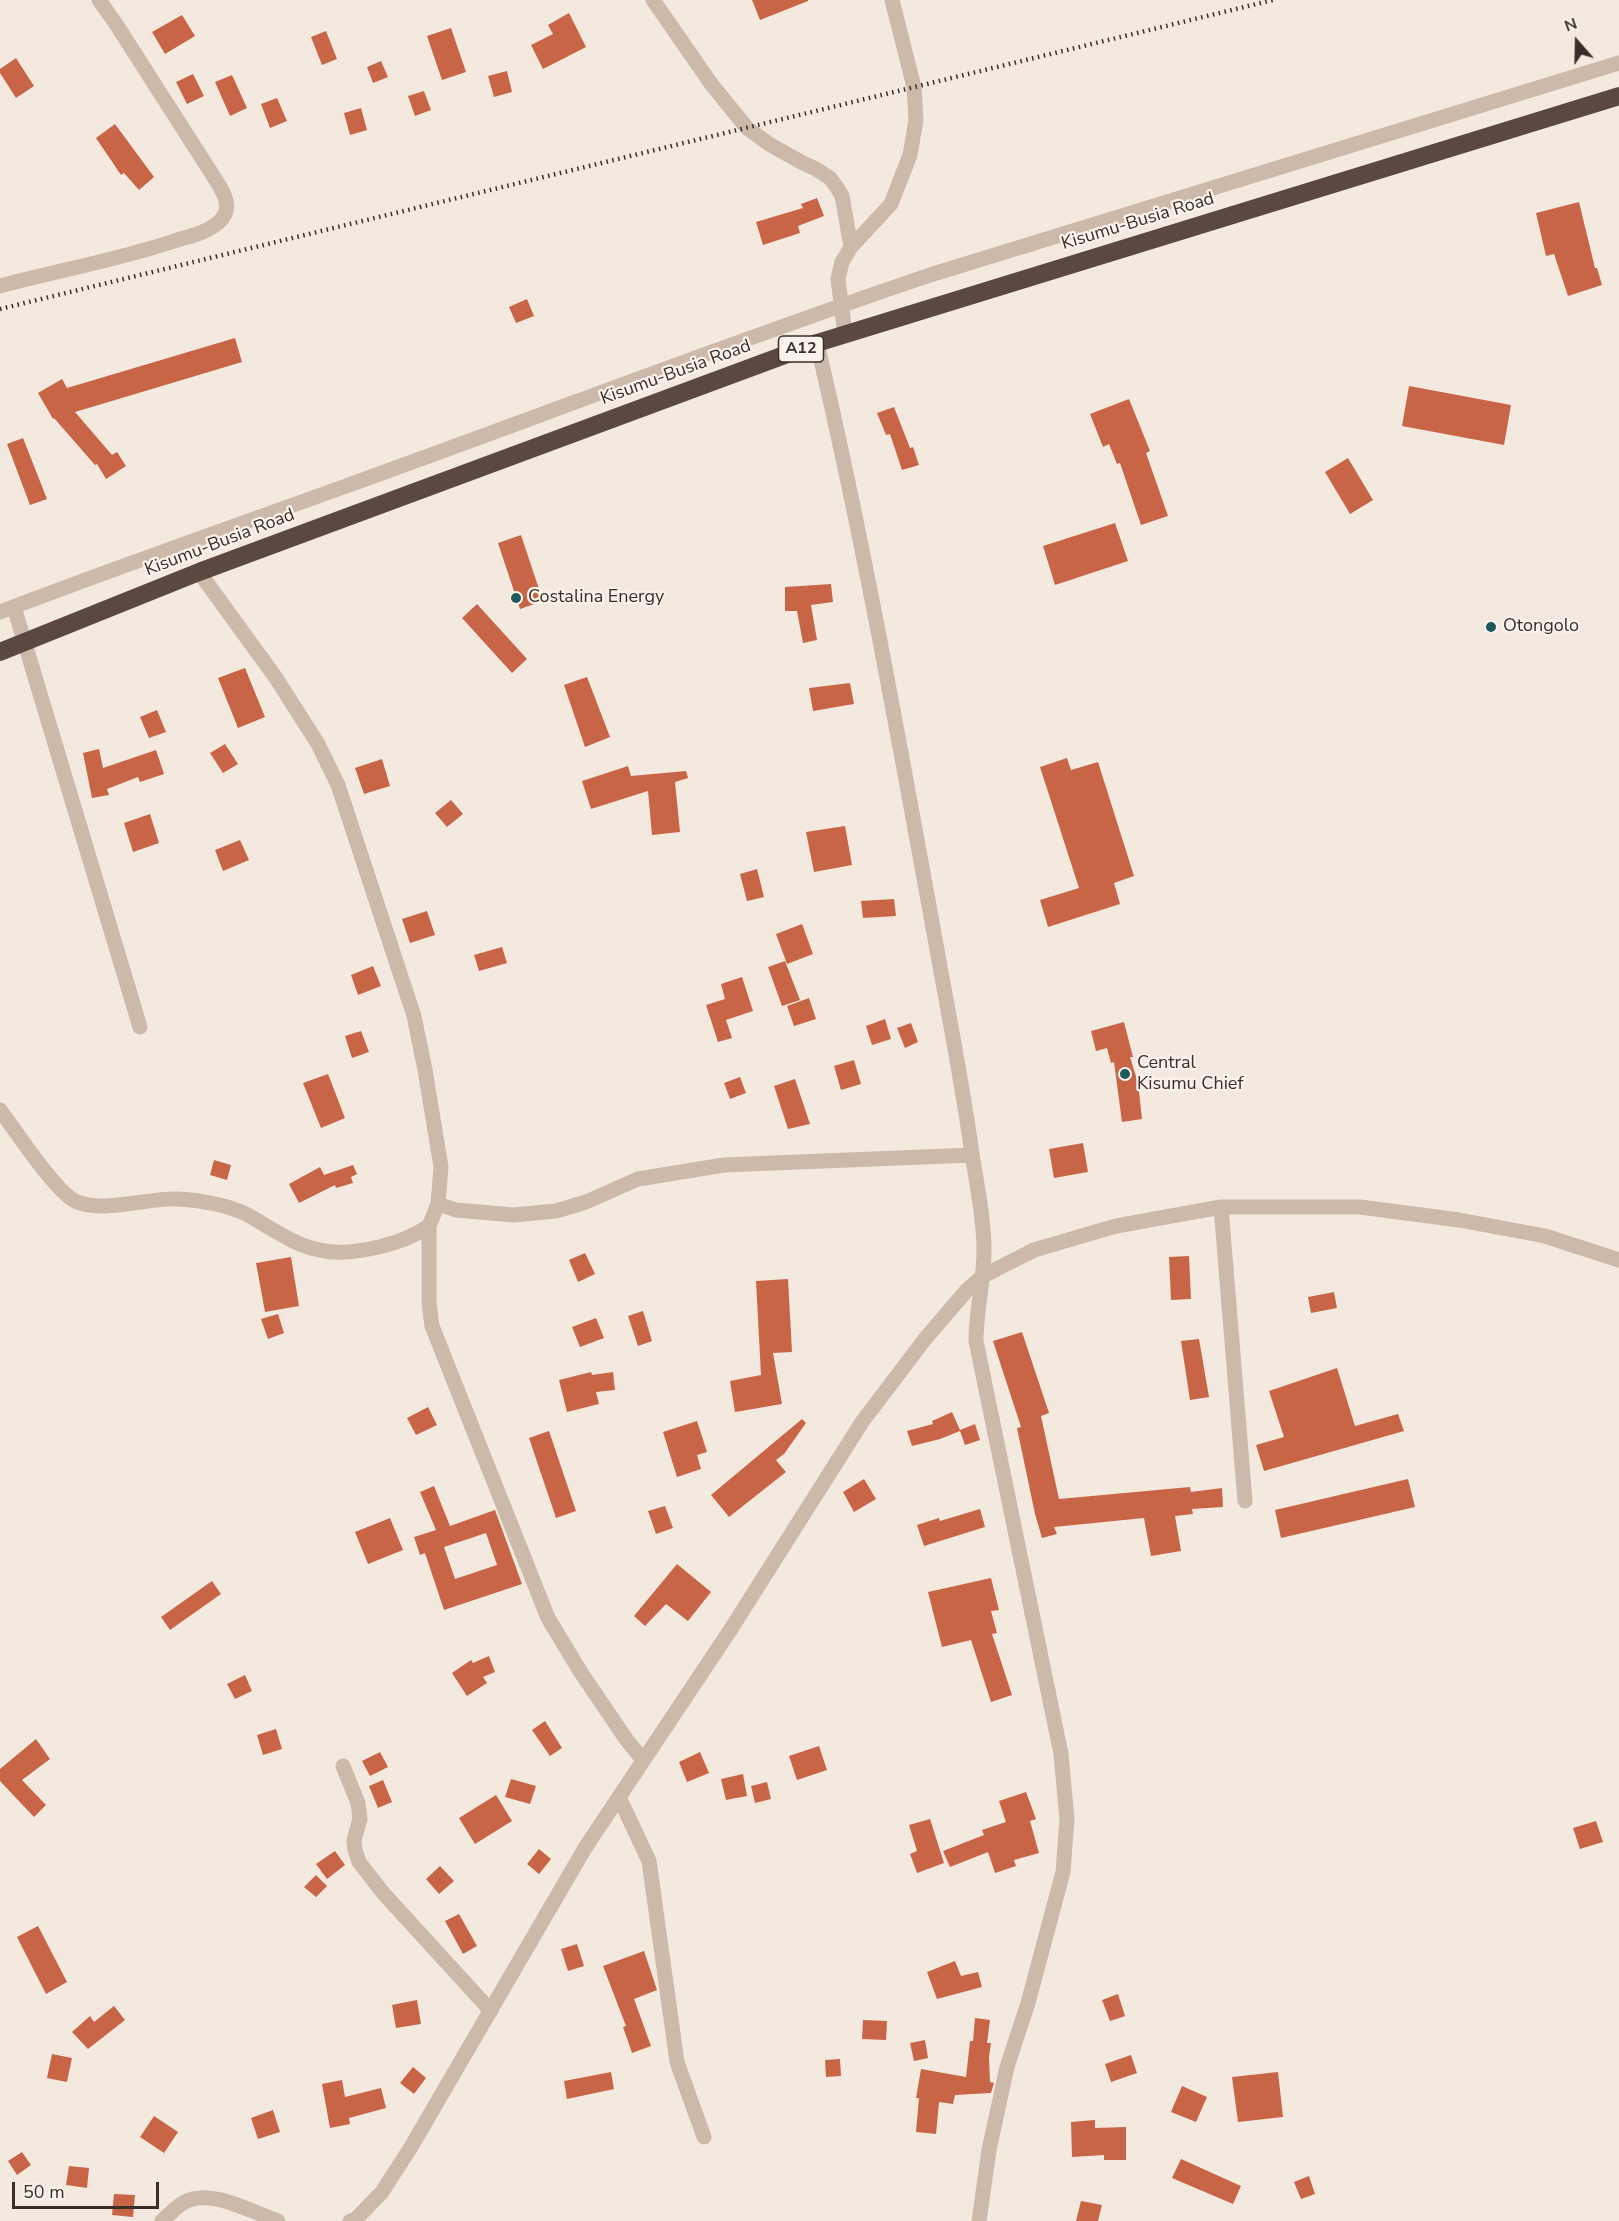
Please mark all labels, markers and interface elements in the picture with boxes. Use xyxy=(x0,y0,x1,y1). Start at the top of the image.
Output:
north arrow xyxy=(1547,12,1607,72)
text: N xyxy=(1561,13,1580,37)
street label: Kisumu-Busia Road xyxy=(1059,189,1217,255)
street label: Kisumu-Busia Road xyxy=(598,336,754,410)
road number: A12 xyxy=(778,336,824,362)
street label: Kisumu-Busia Road xyxy=(142,505,298,581)
place label: Costalina Energy xyxy=(528,587,664,609)
marker: Costalina Energy xyxy=(509,591,523,605)
place label: Otongolo xyxy=(1503,616,1579,638)
marker: Otongolo xyxy=(1484,620,1498,634)
place label: Central Kisumu Chief xyxy=(1137,1053,1243,1096)
marker: Central Kisumu Chief xyxy=(1118,1067,1132,1081)
scale bar xyxy=(15,2170,162,2208)
text: 50 m xyxy=(23,2180,65,2204)

